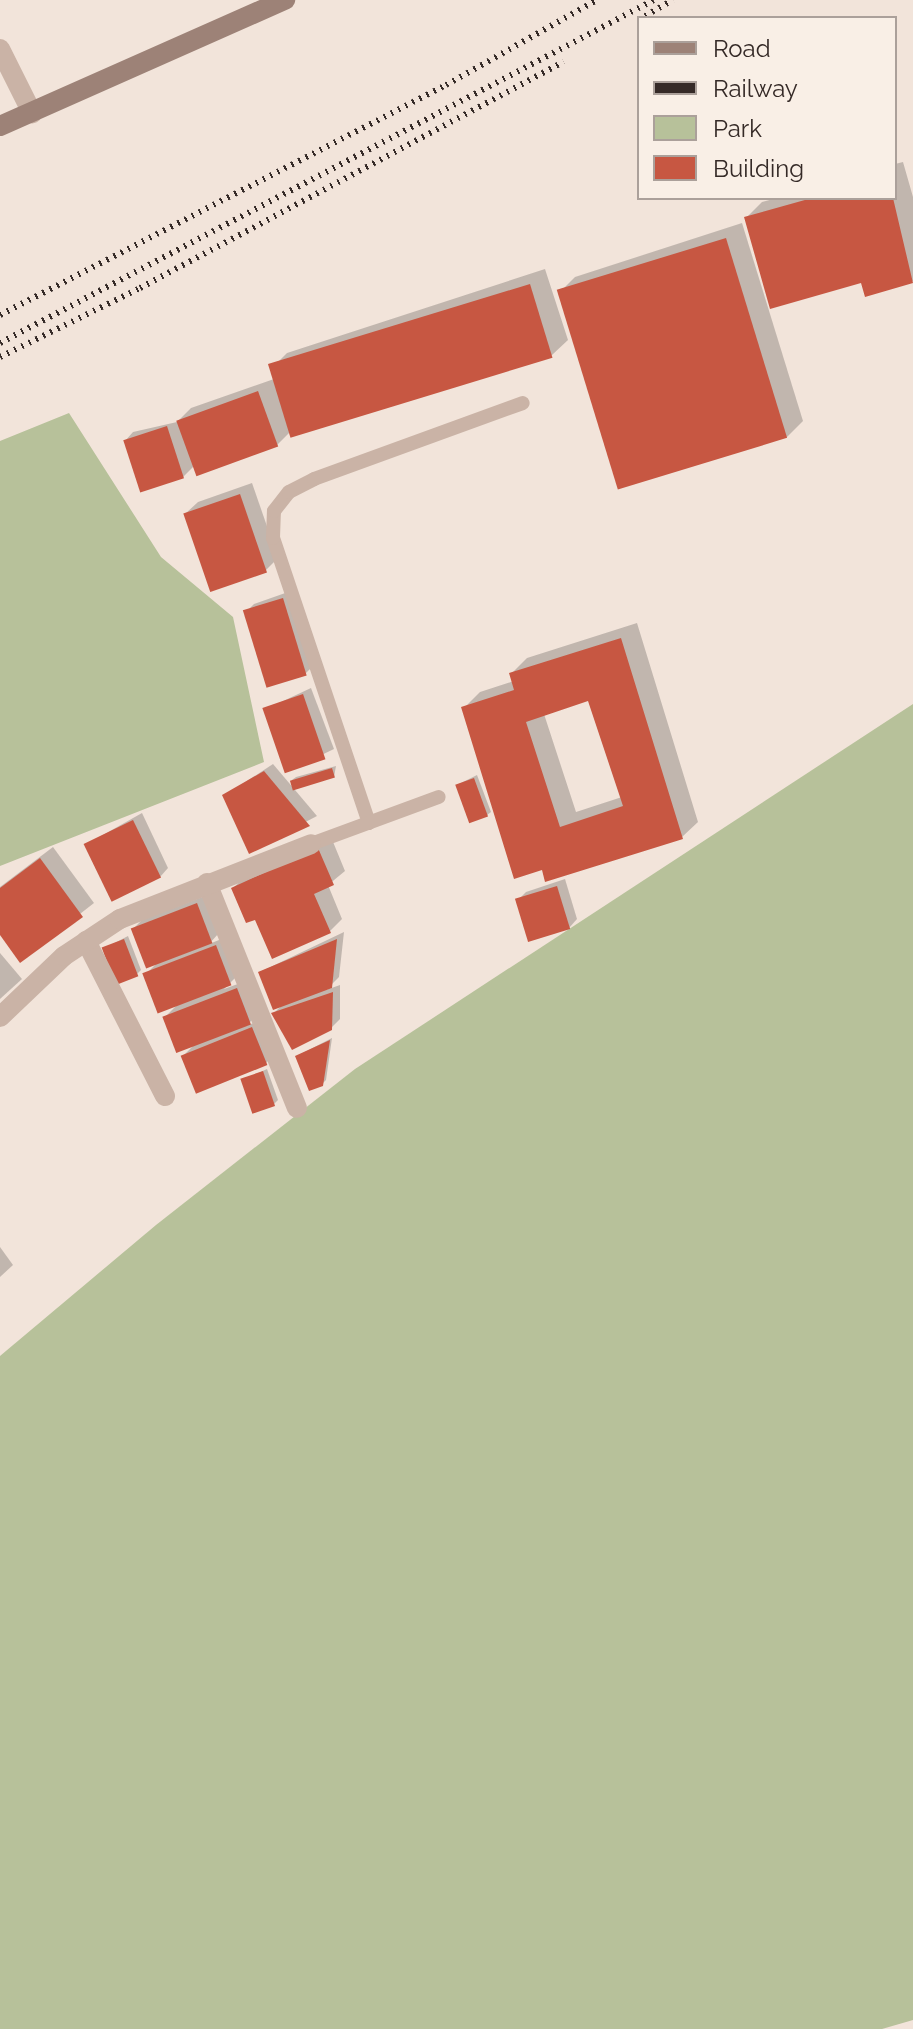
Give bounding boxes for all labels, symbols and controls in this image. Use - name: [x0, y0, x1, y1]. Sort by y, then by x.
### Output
- legend: [637, 16, 897, 200]
- text: Road: [713, 34, 771, 63]
- text: Railway: [713, 74, 798, 103]
- text: Park: [713, 114, 762, 143]
- text: Building: [713, 154, 804, 183]

